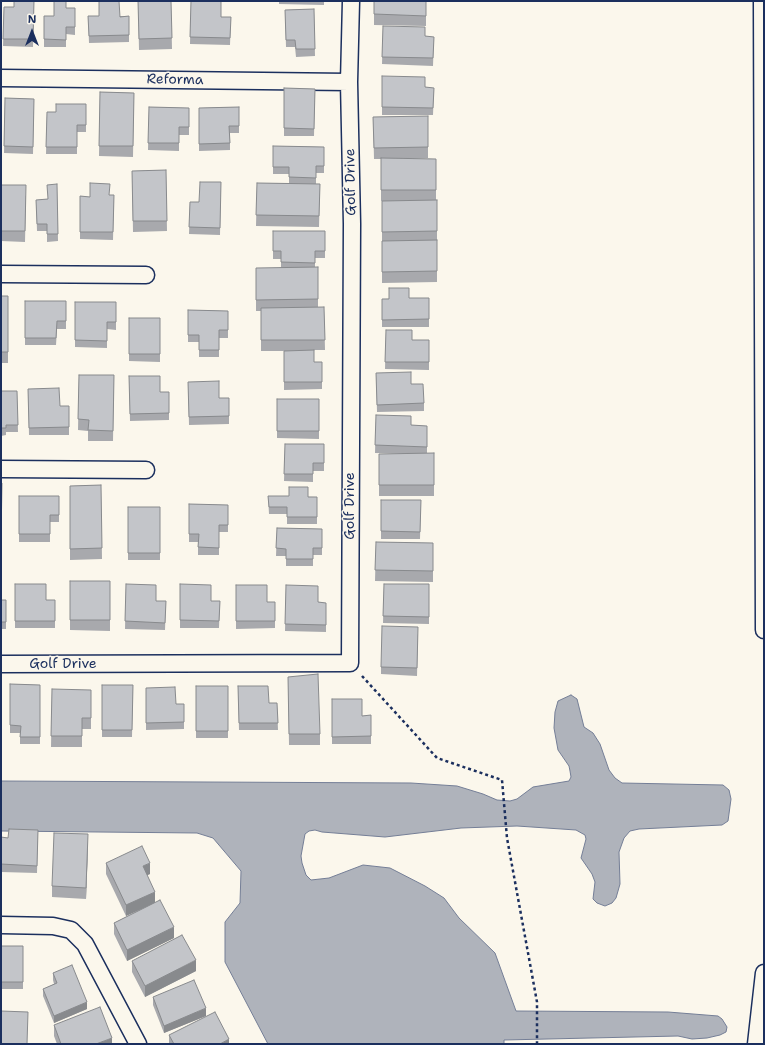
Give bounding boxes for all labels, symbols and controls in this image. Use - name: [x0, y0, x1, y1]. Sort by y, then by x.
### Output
- north arrow: [12, 12, 52, 52]
- text: N: [28, 12, 36, 27]
- street label: Reforma: [146, 71, 204, 89]
- street label: Golf Drive: [342, 148, 360, 216]
- street label: Golf Drive: [342, 472, 358, 540]
- street label: Golf Drive: [29, 656, 97, 672]

